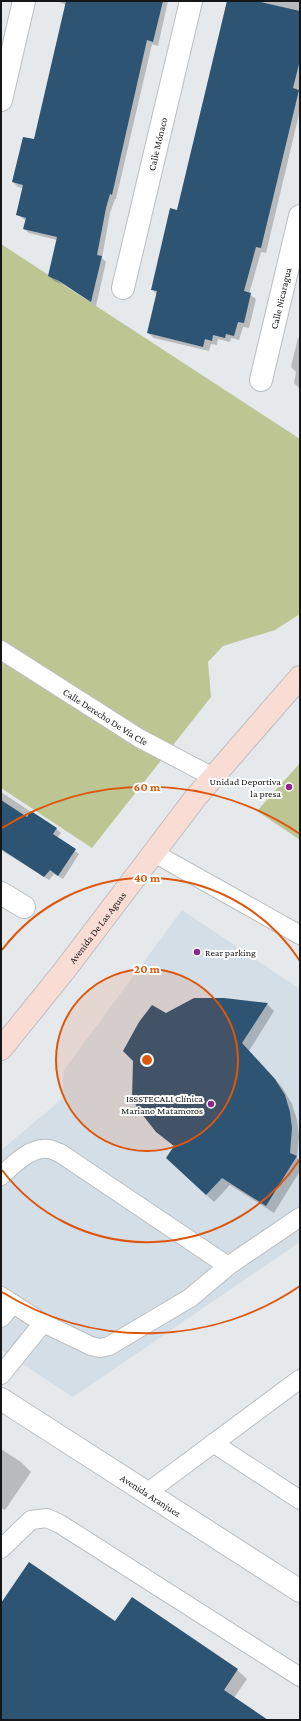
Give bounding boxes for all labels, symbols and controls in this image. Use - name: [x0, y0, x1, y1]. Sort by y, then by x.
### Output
- street label: Calle Mónaco: [146, 116, 169, 172]
- street label: Calle Nicaragua: [268, 266, 294, 330]
- street label: Calle Derecho De Vía Cfe: [61, 686, 150, 748]
- place label: Unidad Deportiva la presa: [210, 776, 281, 799]
- text: 60 m: [134, 780, 161, 794]
- marker: Unidad Deportiva la presa: [284, 782, 294, 792]
- text: 40 m: [134, 871, 161, 885]
- street label: Avenida De Las Aguas: [67, 890, 128, 966]
- marker: Rear parking: [192, 947, 202, 957]
- place label: Rear parking: [205, 947, 256, 958]
- text: 20 m: [134, 962, 161, 976]
- centre of rings: [140, 1053, 154, 1067]
- place label: ISSSTECALI Clínica Mariano Matamoros: [121, 1093, 203, 1116]
- marker: ISSSTECALI Clínica Mariano Matamoros: [206, 1099, 216, 1109]
- street label: Avenida Aranjuez: [118, 1472, 183, 1519]

